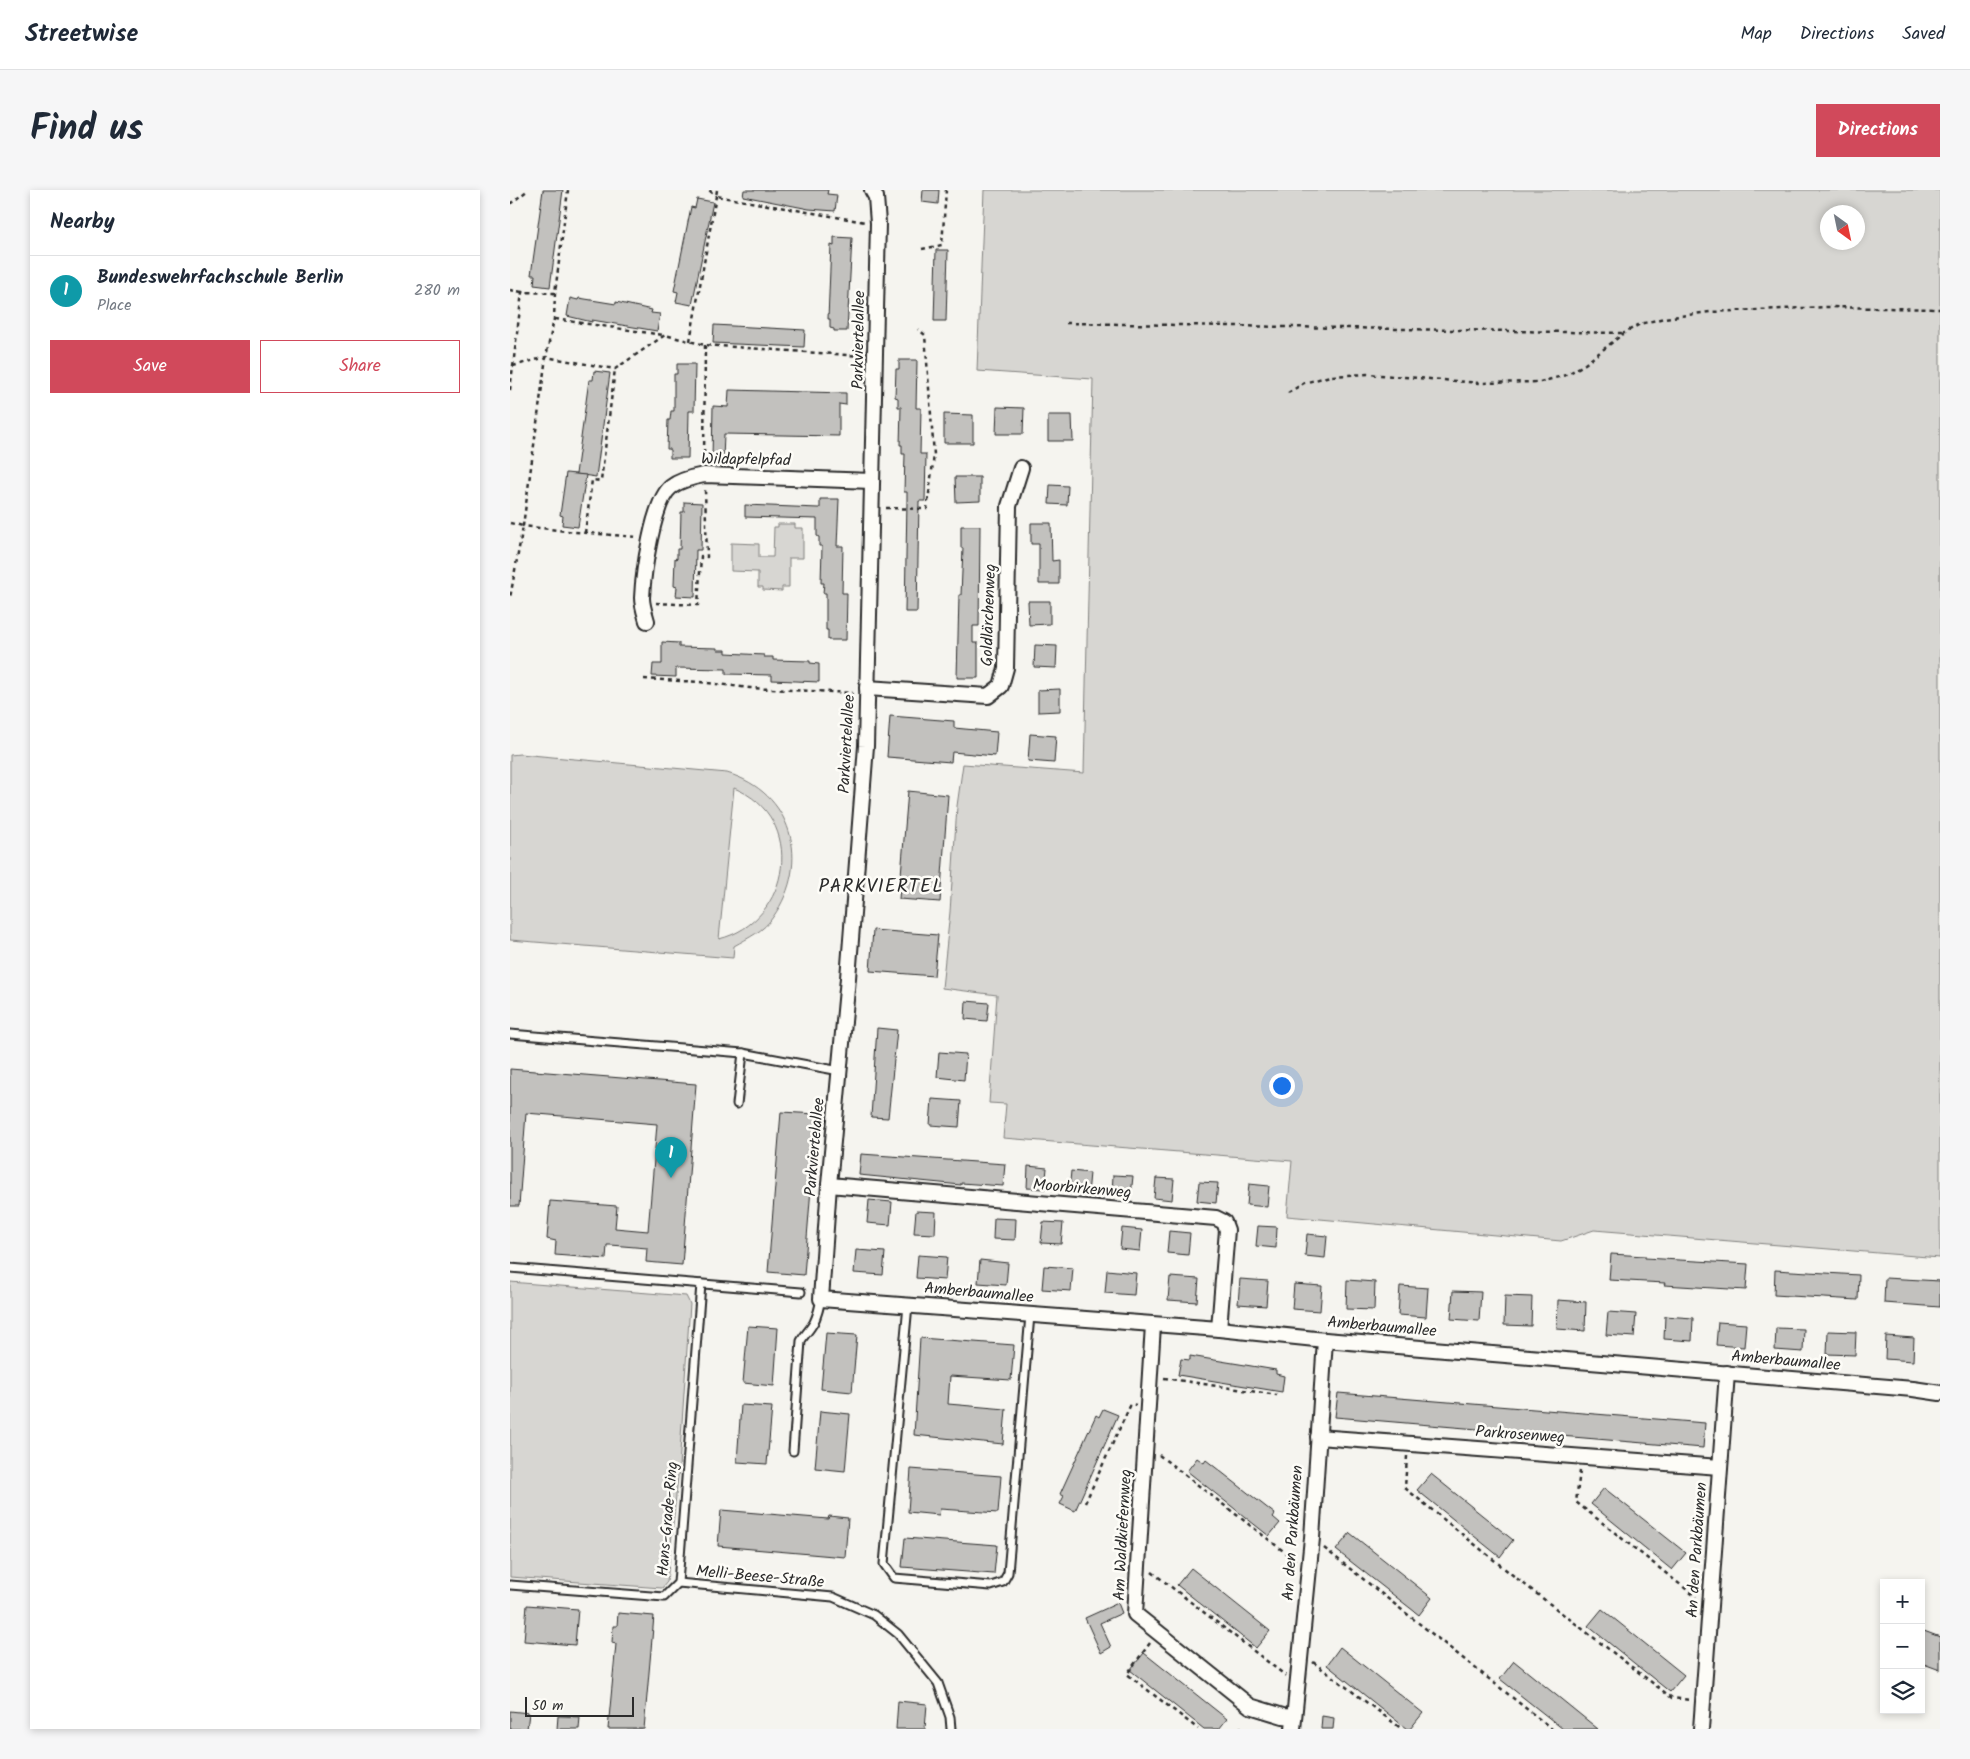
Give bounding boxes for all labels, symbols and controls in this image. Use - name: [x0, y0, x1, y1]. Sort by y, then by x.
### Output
- text: Streetwise: [25, 15, 138, 54]
- text: Map: [1740, 20, 1772, 49]
- text: Directions: [1800, 20, 1874, 49]
- text: Saved: [1902, 20, 1945, 49]
- text: Find us: [30, 102, 143, 158]
- button: Directions: [1816, 104, 1940, 157]
- north arrow: [1820, 205, 1865, 250]
- text: Nearby: [50, 206, 115, 239]
- text: Bundeswehrfachschule Berlin: [97, 263, 344, 293]
- text: 1: [64, 278, 68, 303]
- text: 280 m: [414, 278, 460, 303]
- street label: Parkviertelallee: [846, 290, 872, 390]
- text: Place: [97, 293, 131, 318]
- button: Save: [50, 340, 250, 393]
- button: Share: [260, 340, 460, 393]
- street label: Wildapfelpfad: [701, 447, 792, 473]
- street label: Goldlärchenweg: [975, 563, 1003, 667]
- street label: Parkviertelallee: [832, 694, 862, 794]
- district label: PARKVIERTEL: [818, 872, 944, 902]
- your location: [1269, 1073, 1295, 1099]
- street label: Parkviertelallee: [798, 1097, 832, 1197]
- pin: 1: [655, 1137, 687, 1178]
- street label: Moorbirkenweg: [1032, 1172, 1132, 1206]
- street label: Amberbaumallee: [923, 1276, 1035, 1310]
- street label: Amberbaumallee: [1326, 1310, 1438, 1344]
- street label: Amberbaumallee: [1730, 1344, 1842, 1378]
- street label: Parkrosenweg: [1474, 1419, 1566, 1451]
- street label: Hans-Grade-Ring: [651, 1460, 685, 1578]
- street label: An den Parkbäumen: [1276, 1464, 1310, 1602]
- street label: Am Waldkiefernweg: [1107, 1468, 1139, 1602]
- street label: An den Parkbäumen: [1680, 1481, 1714, 1619]
- street label: Melli-Beese-Straße: [695, 1559, 825, 1595]
- map controls: [1880, 1579, 1925, 1714]
- button: +: [1880, 1579, 1925, 1624]
- button: −: [1880, 1624, 1925, 1669]
- button: layers: [1880, 1669, 1925, 1714]
- scale bar: [525, 1694, 634, 1717]
- text: 50 m: [532, 1695, 563, 1717]

